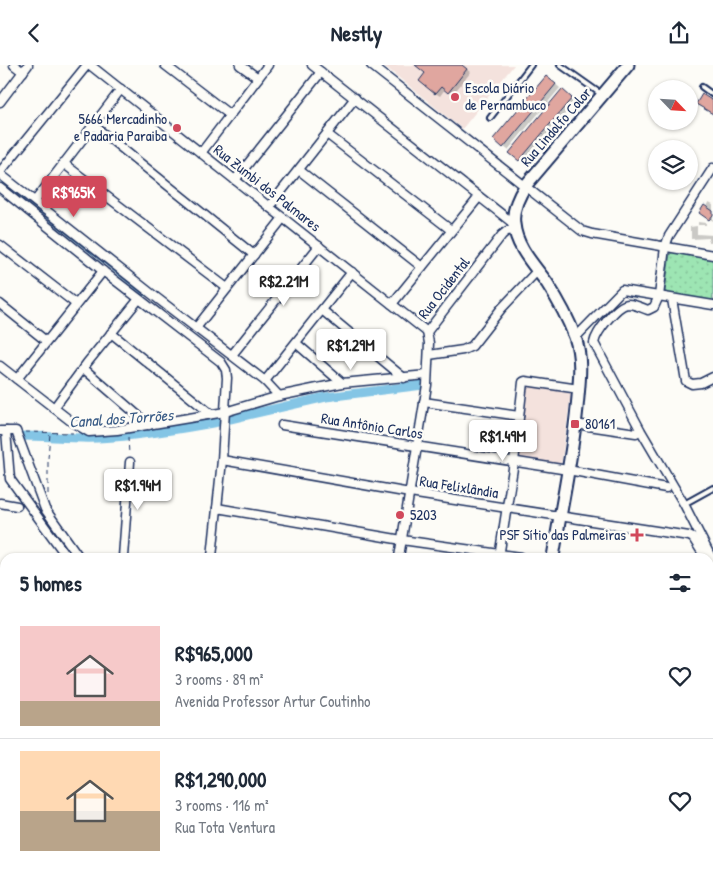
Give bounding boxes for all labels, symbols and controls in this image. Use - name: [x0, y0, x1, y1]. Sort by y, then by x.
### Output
- text: Nestly: [331, 18, 382, 48]
- icon: back: [20, 19, 48, 47]
- icon: share: [665, 19, 693, 47]
- place label: Escola Diário de Pernambuco: [465, 77, 546, 115]
- north arrow: [648, 80, 698, 130]
- map controls: [648, 80, 698, 190]
- street label: Rua Lindolfo Color: [515, 82, 596, 171]
- marker: Escola Diário de Pernambuco: [449, 91, 461, 103]
- place label: 5666 Mercadinho e Padaria Paraiba: [74, 108, 167, 146]
- marker: 5666 Mercadinho e Padaria Paraiba: [171, 122, 183, 134]
- street label: Rua Zumbi dos Palmares: [209, 139, 325, 236]
- button: layers: [648, 140, 698, 190]
- pin: R$965K: [33, 175, 115, 218]
- text: R$965K: [53, 181, 95, 203]
- street label: Rua Ocidental: [413, 252, 474, 323]
- pin: R$2.21M: [238, 265, 330, 307]
- text: R$2.21M: [259, 270, 309, 292]
- pin: R$1.29M: [305, 329, 397, 371]
- text: R$1.29M: [327, 334, 375, 356]
- water label: Canal dos Torrões: [68, 403, 176, 433]
- street label: Rua Antônio Carlos: [320, 407, 425, 444]
- place label: 80161: [585, 413, 615, 434]
- marker: 80161: [569, 418, 581, 430]
- pin: R$1.49M: [457, 419, 549, 462]
- text: R$1.49M: [480, 425, 526, 447]
- pin: R$1.94M: [92, 469, 184, 511]
- street label: Rua Felixlândia: [418, 470, 500, 503]
- text: R$1.94M: [115, 474, 161, 496]
- place label: 5203: [410, 504, 437, 525]
- marker: 5203: [394, 509, 406, 521]
- place label: PSF Sítio das Palmeiras: [500, 524, 626, 545]
- marker: PSF Sítio das Palmeiras: [630, 528, 644, 542]
- text: 5 homes: [20, 569, 82, 598]
- icon: filters: [666, 569, 694, 597]
- text: R$965,000: [175, 639, 253, 668]
- icon: home: [60, 646, 120, 706]
- icon: heart: [666, 662, 694, 690]
- text: 3 rooms · 89 m²: [175, 668, 264, 690]
- text: Avenida Professor Artur Coutinho: [175, 690, 370, 712]
- text: R$1,290,000: [175, 765, 266, 794]
- icon: home: [60, 771, 120, 831]
- icon: heart: [666, 787, 694, 815]
- text: 3 rooms · 116 m²: [175, 794, 269, 816]
- text: Rua Tota Ventura: [175, 816, 275, 838]

